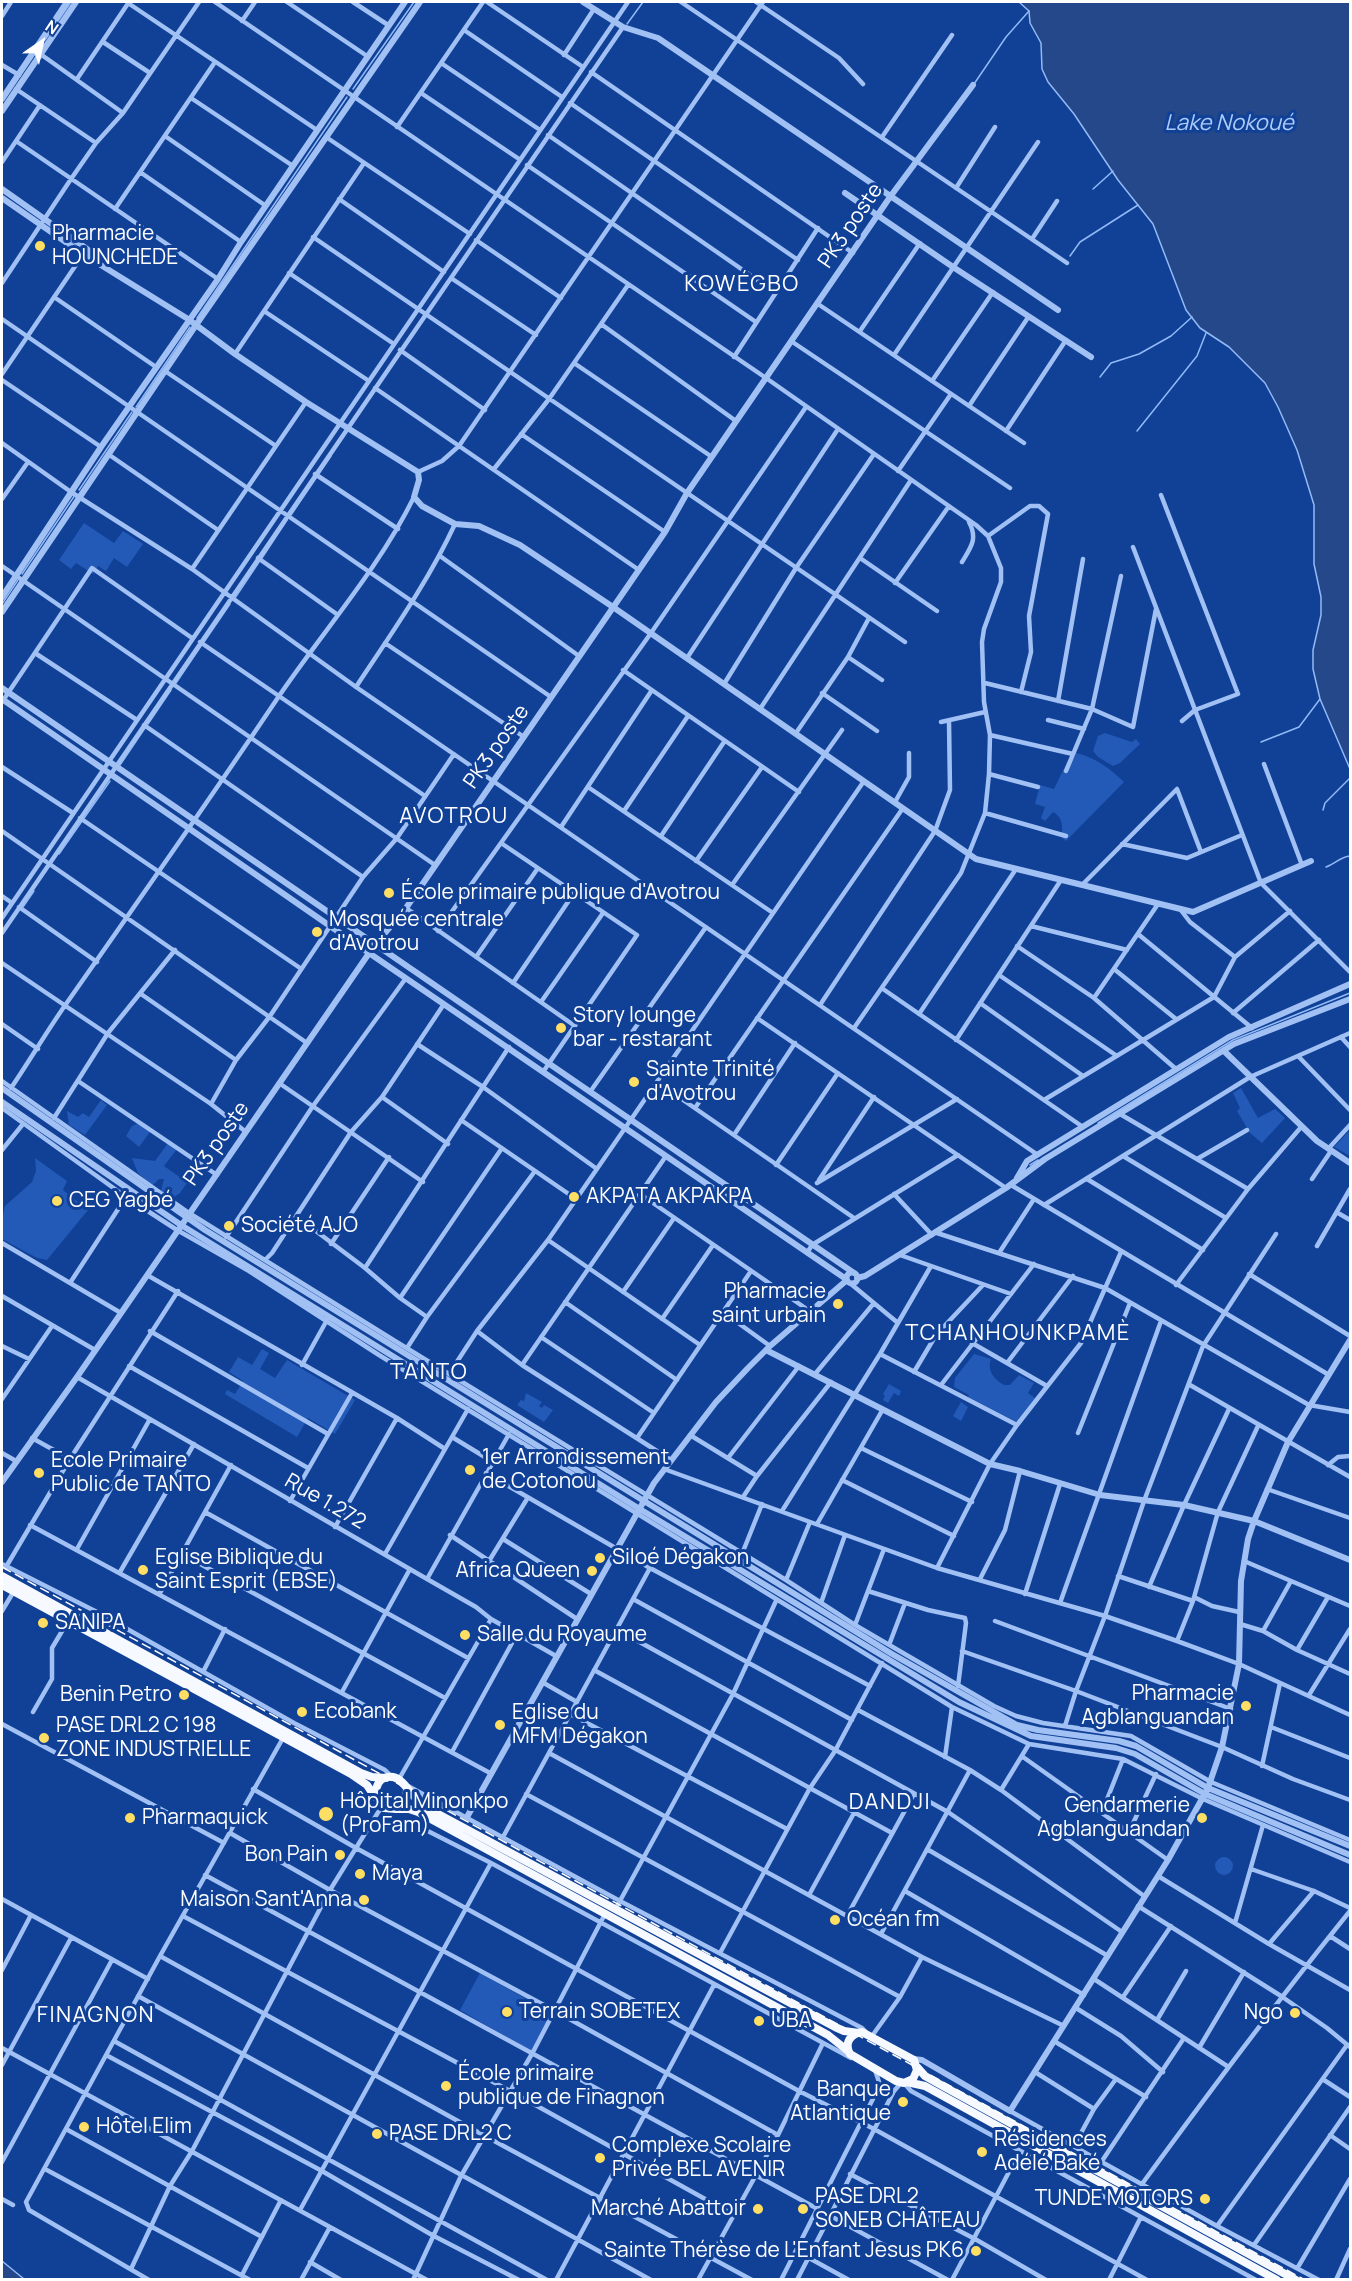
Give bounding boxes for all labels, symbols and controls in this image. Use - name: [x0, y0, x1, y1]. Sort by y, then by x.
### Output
- north arrow: [12, 12, 72, 72]
- text: N: [41, 15, 63, 39]
- water label: Lake Nokoué: [1164, 111, 1294, 137]
- street label: PK3 poste: [813, 179, 889, 273]
- place label: Pharmacie HOUNCHEDE: [52, 221, 178, 271]
- marker: Pharmacie HOUNCHEDE: [33, 239, 47, 253]
- district label: KOWÉGBO: [684, 272, 800, 298]
- street label: PK3 poste: [459, 700, 535, 794]
- district label: AVOTROU: [399, 804, 509, 830]
- place label: École primaire publique d'Avotrou: [401, 880, 720, 906]
- marker: École primaire publique d'Avotrou: [382, 886, 396, 900]
- place label: Mosquée centrale d'Avotrou: [329, 907, 504, 957]
- marker: Mosquée centrale d'Avotrou: [310, 925, 324, 939]
- place label: Story lounge bar - restarant: [573, 1003, 712, 1053]
- marker: Story lounge bar - restarant: [554, 1021, 568, 1035]
- place label: Sainte Trinité d'Avotrou: [646, 1057, 774, 1107]
- marker: Sainte Trinité d'Avotrou: [627, 1075, 641, 1089]
- street label: PK3 poste: [179, 1097, 255, 1191]
- place label: AKPATA AKPAKPA: [586, 1184, 753, 1210]
- place label: CEG Yagbé: [69, 1188, 173, 1214]
- marker: AKPATA AKPAKPA: [567, 1190, 581, 1204]
- marker: CEG Yagbé: [50, 1194, 64, 1208]
- place label: Société AJO: [241, 1213, 358, 1239]
- marker: Société AJO: [222, 1219, 236, 1233]
- place label: Pharmacie saint urbain: [712, 1279, 826, 1329]
- marker: Pharmacie saint urbain: [831, 1297, 845, 1311]
- district label: TCHANHOUNKPAMÈ: [905, 1321, 1131, 1347]
- district label: TANTO: [390, 1360, 468, 1386]
- place label: 1er Arrondissement de Cotonou: [482, 1445, 669, 1495]
- place label: Ecole Primaire Public de TANTO: [51, 1448, 211, 1498]
- marker: 1er Arrondissement de Cotonou: [463, 1463, 477, 1477]
- marker: Ecole Primaire Public de TANTO: [32, 1466, 46, 1480]
- street label: Rue 1.272: [280, 1469, 370, 1535]
- place label: Eglise Biblique du Saint Esprit (EBSE): [155, 1545, 338, 1595]
- place label: Siloé Dégakon: [612, 1545, 749, 1571]
- marker: Siloé Dégakon: [593, 1551, 607, 1565]
- place label: Africa Queen: [456, 1558, 580, 1584]
- marker: Eglise Biblique du Saint Esprit (EBSE): [136, 1563, 150, 1577]
- marker: Africa Queen: [585, 1564, 599, 1578]
- place label: SANIPA: [55, 1610, 125, 1636]
- marker: SANIPA: [36, 1616, 50, 1630]
- place label: Salle du Royaume: [477, 1622, 647, 1648]
- marker: Salle du Royaume: [458, 1628, 472, 1642]
- place label: Pharmacie Agblanguandan: [1081, 1681, 1234, 1731]
- place label: Benin Petro: [60, 1682, 172, 1708]
- marker: Benin Petro: [177, 1688, 191, 1702]
- place label: Ecobank: [314, 1699, 397, 1725]
- marker: Pharmacie Agblanguandan: [1239, 1699, 1253, 1713]
- place label: Eglise du MFM Dégakon: [512, 1700, 648, 1750]
- marker: Ecobank: [295, 1705, 309, 1719]
- place label: PASE DRL2 C 198 ZONE INDUSTRIELLE: [56, 1713, 251, 1763]
- marker: Eglise du MFM Dégakon: [493, 1718, 507, 1732]
- marker: PASE DRL2 C 198 ZONE INDUSTRIELLE: [37, 1731, 51, 1745]
- place label: Hôpital Minonkpo (ProFam): [340, 1789, 508, 1839]
- district label: DANDJI: [849, 1790, 931, 1816]
- place label: Gendarmerie Agblanguandan: [1037, 1793, 1190, 1843]
- place label: Pharmaquick: [142, 1805, 268, 1831]
- marker: Hôpital Minonkpo (ProFam): [317, 1805, 335, 1823]
- marker: Pharmaquick: [123, 1811, 137, 1825]
- marker: Gendarmerie Agblanguandan: [1195, 1811, 1209, 1825]
- place label: Bon Pain: [245, 1842, 328, 1868]
- marker: Bon Pain: [333, 1848, 347, 1862]
- place label: Maya: [372, 1861, 423, 1887]
- marker: Maya: [353, 1867, 367, 1881]
- place label: Maison Sant'Anna: [180, 1887, 352, 1913]
- marker: Maison Sant'Anna: [357, 1893, 371, 1907]
- place label: Océan fm: [847, 1907, 939, 1933]
- marker: Océan fm: [828, 1913, 842, 1927]
- place label: Terrain SOBETEX: [519, 1999, 680, 2025]
- place label: Ngo: [1244, 2000, 1283, 2026]
- district label: FINAGNON: [37, 2003, 155, 2029]
- marker: Terrain SOBETEX: [500, 2005, 514, 2019]
- marker: Ngo: [1288, 2006, 1302, 2020]
- place label: UBA: [771, 2008, 812, 2034]
- marker: UBA: [752, 2014, 766, 2028]
- place label: École primaire publique de Finagnon: [458, 2061, 665, 2111]
- place label: Banque Atlantique: [790, 2077, 891, 2127]
- marker: École primaire publique de Finagnon: [439, 2079, 453, 2093]
- marker: Banque Atlantique: [896, 2095, 910, 2109]
- place label: Hôtel Elim: [96, 2114, 192, 2140]
- marker: Hôtel Elim: [77, 2120, 91, 2134]
- place label: PASE DRL2 C: [389, 2121, 512, 2147]
- marker: PASE DRL2 C: [370, 2127, 384, 2141]
- place label: Résidences Adélé Baké: [994, 2127, 1107, 2177]
- place label: Complexe Scolaire Privée BEL AVENIR: [612, 2133, 791, 2183]
- marker: Résidences Adélé Baké: [975, 2145, 989, 2159]
- marker: Complexe Scolaire Privée BEL AVENIR: [593, 2151, 607, 2165]
- place label: PASE DRL2 SONEB CHÂTEAU: [815, 2184, 980, 2234]
- place label: TUNDE MOTORS: [1035, 2186, 1193, 2212]
- marker: TUNDE MOTORS: [1198, 2192, 1212, 2206]
- place label: Marché Abattoir: [591, 2196, 746, 2222]
- marker: Marché Abattoir: [751, 2202, 765, 2216]
- marker: PASE DRL2 SONEB CHÂTEAU: [796, 2202, 810, 2216]
- place label: Sainte Thérèse de L'Enfant Jesus PK6: [604, 2238, 964, 2264]
- marker: Sainte Thérèse de L'Enfant Jesus PK6: [969, 2244, 983, 2258]

